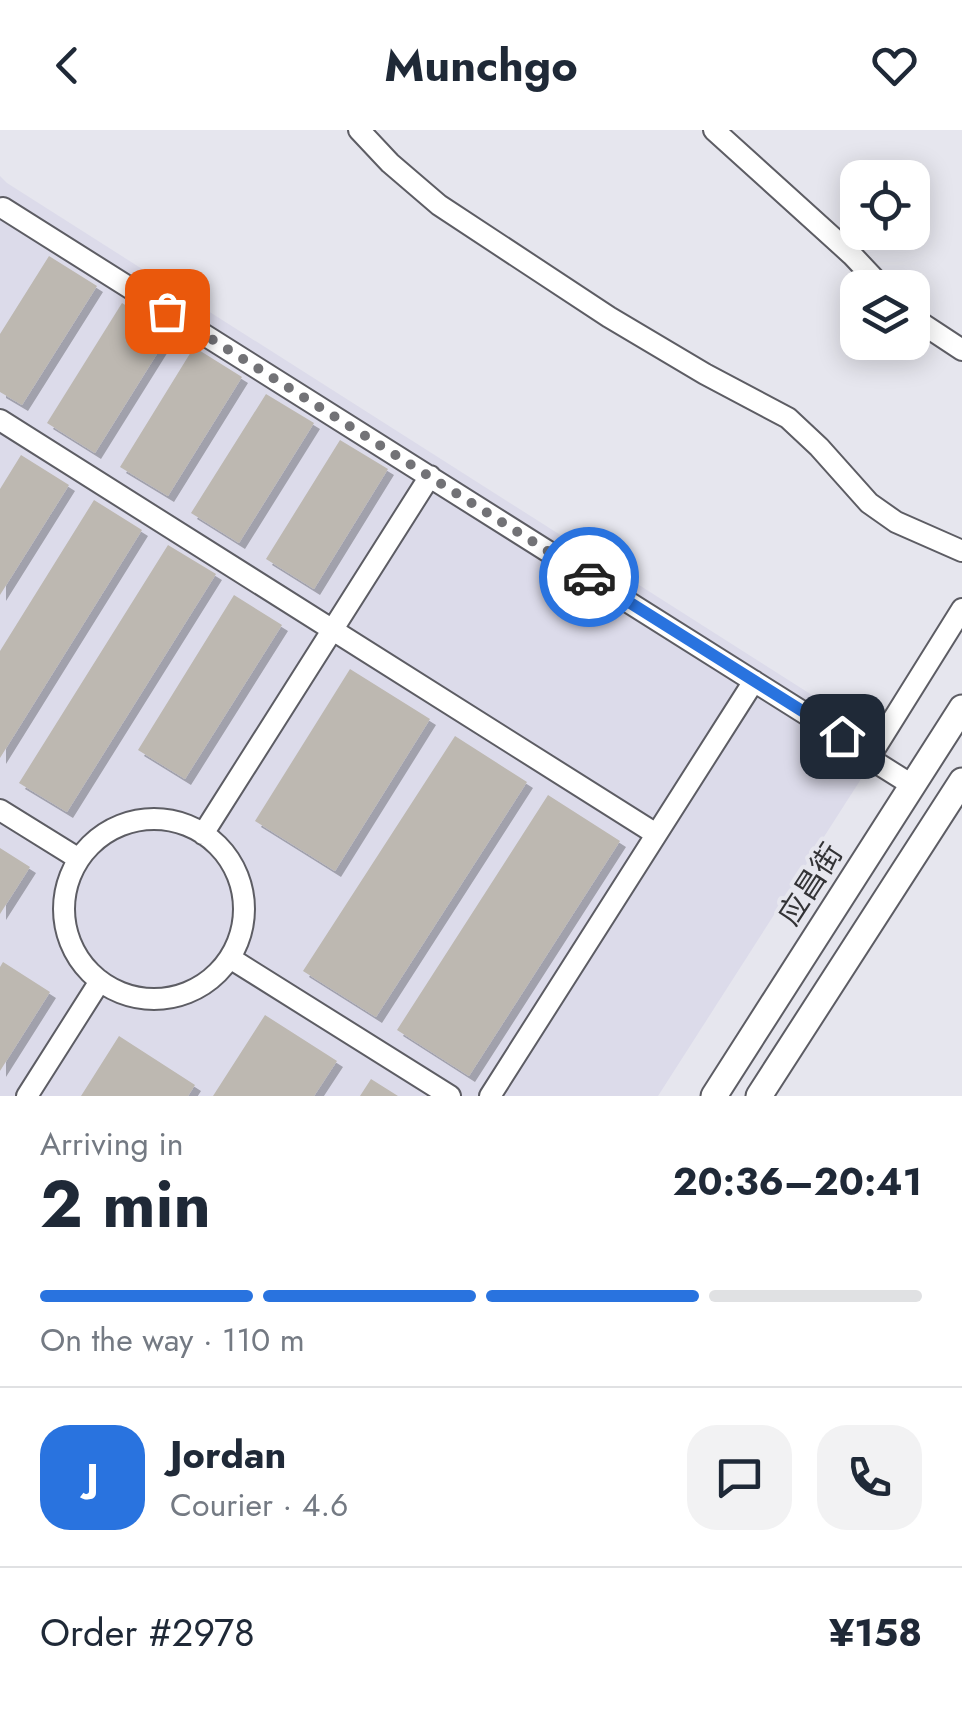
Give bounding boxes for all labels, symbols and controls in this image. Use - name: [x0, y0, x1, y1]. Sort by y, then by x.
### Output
- text: Munchgo: [384, 33, 578, 98]
- icon: back: [40, 38, 95, 93]
- icon: heart: [867, 38, 922, 93]
- map controls: [840, 160, 930, 360]
- button: locate: [840, 160, 930, 250]
- pin: [125, 269, 210, 354]
- button: layers: [840, 270, 930, 360]
- icon: bag: [140, 284, 195, 339]
- courier: [539, 527, 639, 627]
- icon: car: [562, 550, 617, 605]
- pin: [800, 694, 885, 779]
- icon: home: [815, 709, 870, 764]
- street label: 应昌街: [767, 835, 853, 933]
- text: Arriving in: [40, 1121, 184, 1167]
- text: 20:36–20:41: [673, 1154, 922, 1209]
- text: 2 min: [40, 1157, 211, 1251]
- text: On the way · 110 m: [40, 1317, 305, 1363]
- button: chat: [687, 1425, 792, 1530]
- button: phone: [817, 1425, 922, 1530]
- text: Jordan: [170, 1427, 286, 1482]
- text: J: [86, 1450, 99, 1505]
- text: Courier · 4.6: [170, 1482, 348, 1528]
- text: Order #2978: [40, 1605, 255, 1660]
- text: ¥158: [829, 1605, 922, 1660]

